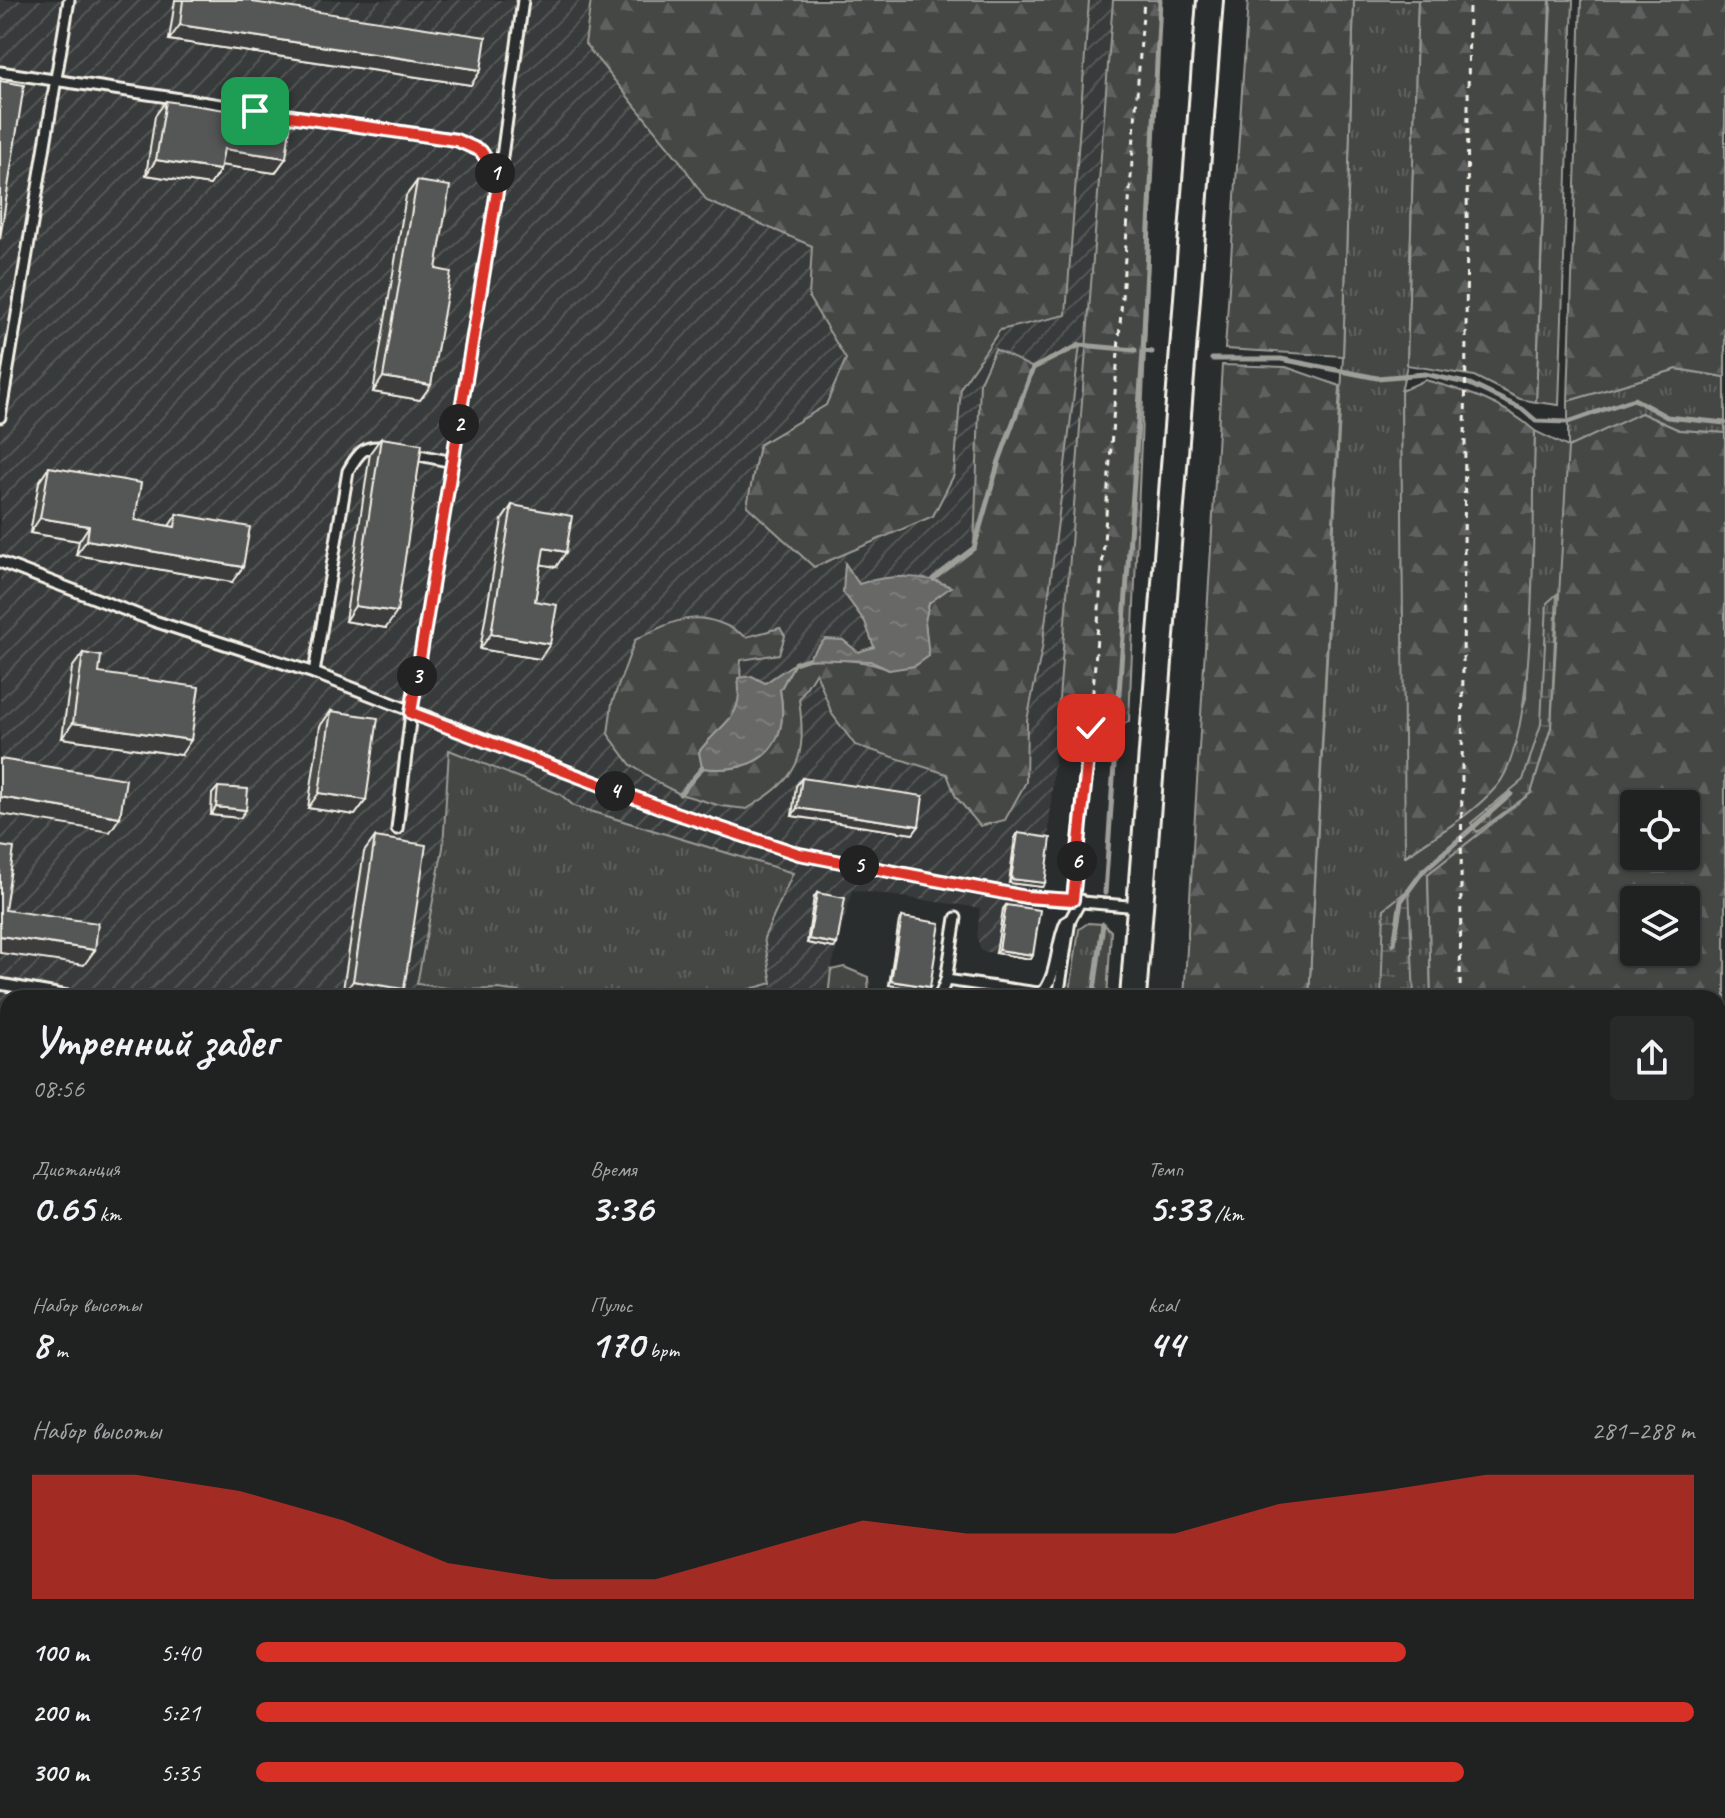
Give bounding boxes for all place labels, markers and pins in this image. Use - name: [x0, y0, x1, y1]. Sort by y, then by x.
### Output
- pin: [221, 77, 289, 145]
- pin: 1: [475, 153, 515, 193]
- pin: 2: [439, 404, 479, 444]
- pin: 3: [397, 656, 437, 696]
- pin: [1057, 694, 1125, 762]
- pin: 4: [595, 771, 635, 811]
- pin: 6: [1057, 841, 1097, 881]
- pin: 5: [839, 845, 879, 885]

